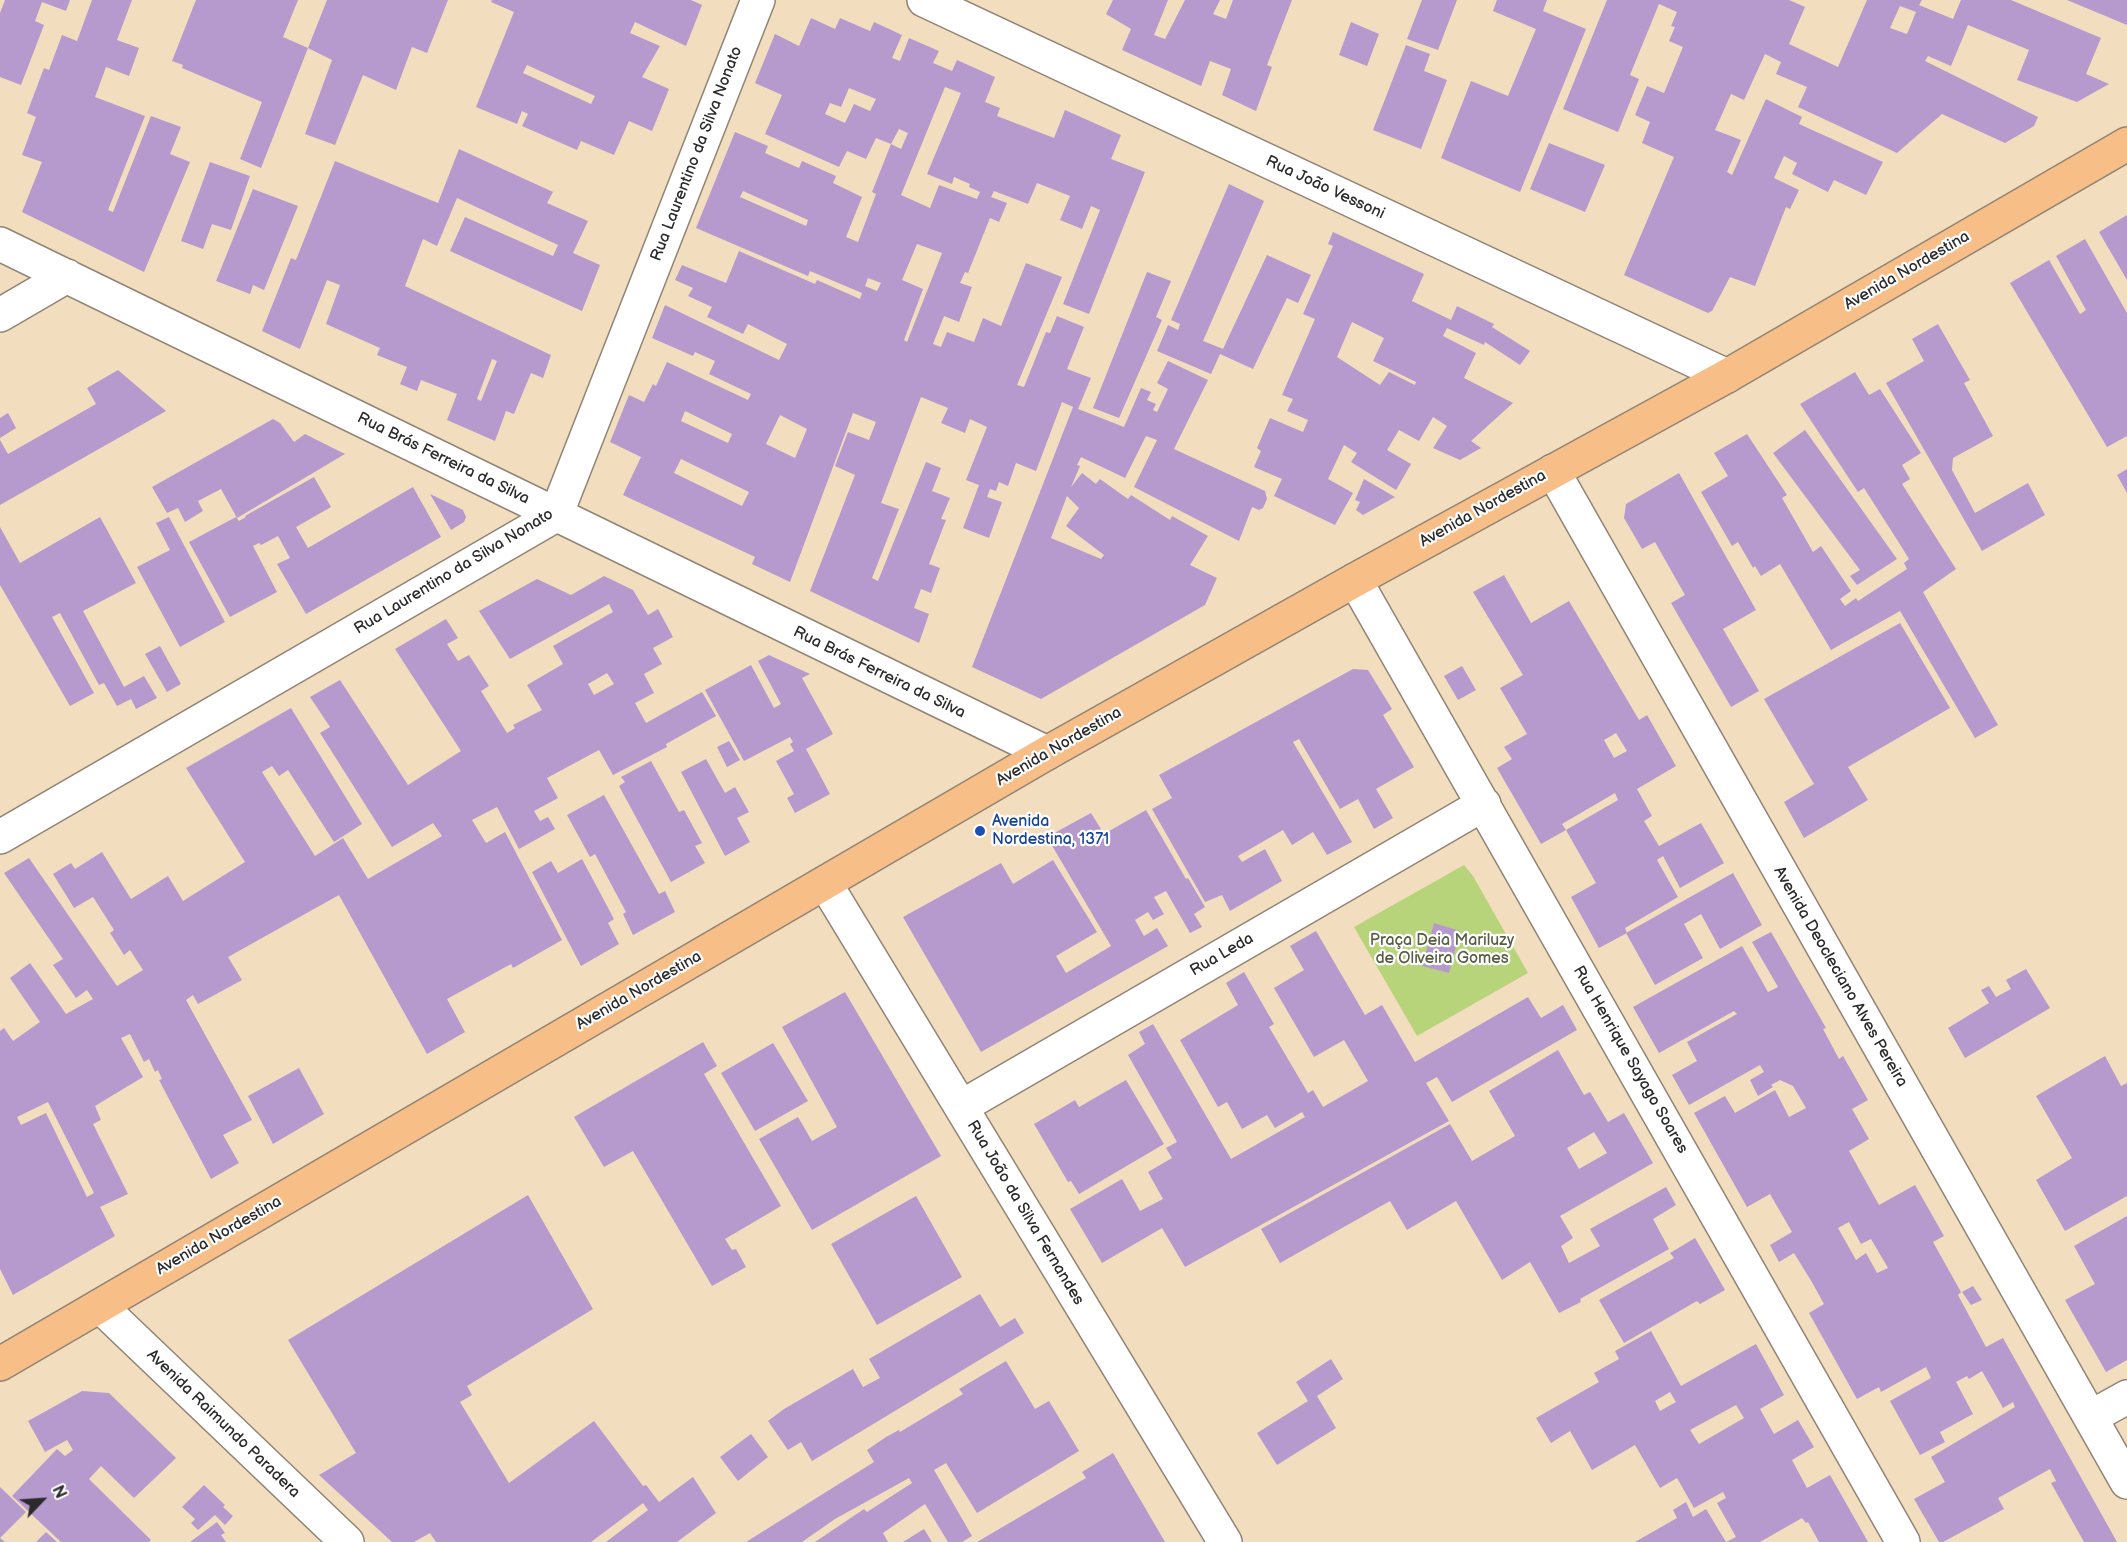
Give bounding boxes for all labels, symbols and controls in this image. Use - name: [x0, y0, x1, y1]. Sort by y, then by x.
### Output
- street label: Rua Laurentino da Silva Nonato: [647, 44, 747, 264]
- street label: Rua João Vessoni: [1262, 152, 1388, 224]
- street label: Avenida Nordestina: [1841, 227, 1973, 315]
- street label: Rua Brás Ferreira da Silva: [354, 409, 532, 509]
- street label: Avenida Nordestina: [1416, 466, 1550, 552]
- street label: Rua Laurentino da Silva Nonato: [351, 505, 557, 639]
- street label: Rua Brás Ferreira da Silva: [790, 623, 968, 723]
- street label: Avenida Nordestina: [993, 703, 1125, 791]
- place label: Avenida Nordestina, 1371: [992, 812, 1109, 850]
- marker: Avenida Nordestina, 1371: [973, 824, 987, 838]
- street label: Avenida Deocleciano Alves Pereira: [1769, 863, 1911, 1091]
- street label: Rua Leda: [1187, 929, 1257, 981]
- park label: Praça Deia Mariluzy de Oliveira Gomes: [1370, 931, 1514, 969]
- street label: Avenida Nordestina: [573, 947, 705, 1035]
- street label: Rua Henrique Sayago Soares: [1568, 963, 1692, 1157]
- street label: Rua João da Silva Fernandes: [962, 1117, 1088, 1309]
- street label: Avenida Nordestina: [153, 1192, 285, 1280]
- street label: Avenida Raimundo Paradera: [142, 1346, 304, 1502]
- north arrow: [12, 1470, 72, 1530]
- text: N: [48, 1483, 70, 1502]

